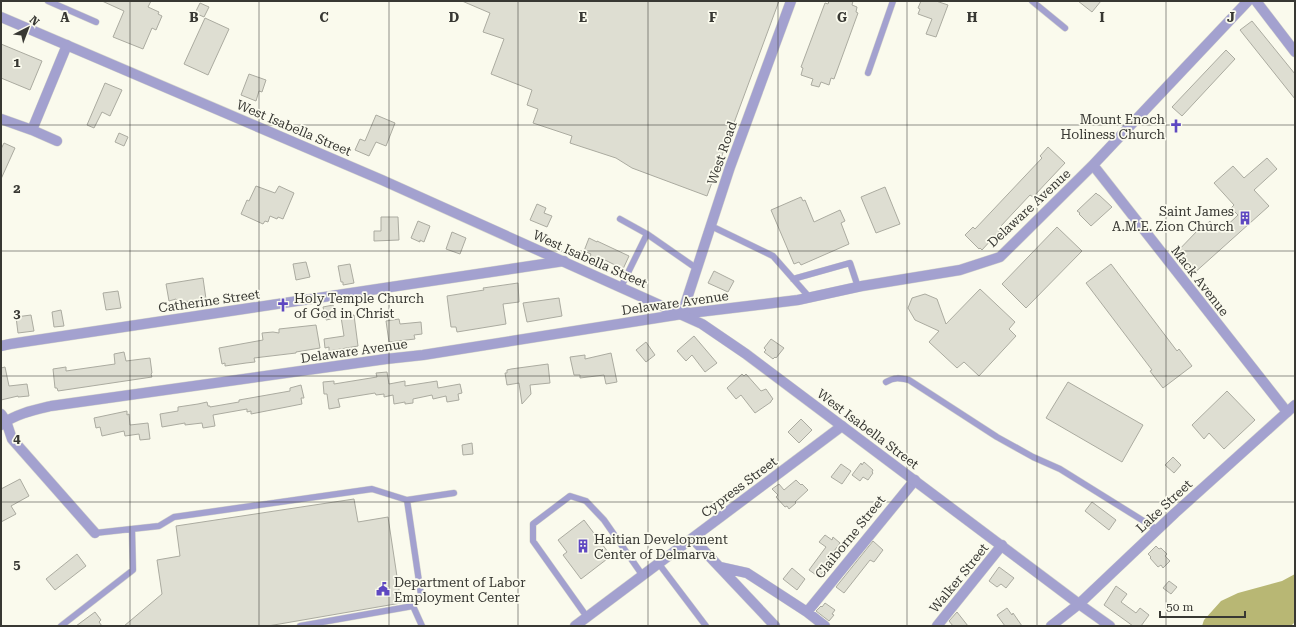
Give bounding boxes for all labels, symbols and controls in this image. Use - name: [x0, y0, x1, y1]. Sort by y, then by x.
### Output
- north arrow: [8, 8, 48, 48]
- text: A: [60, 10, 70, 25]
- text: B: [189, 10, 199, 25]
- text: C: [319, 10, 329, 25]
- text: D: [449, 10, 459, 25]
- text: E: [579, 10, 587, 25]
- text: F: [709, 10, 717, 25]
- text: G: [837, 10, 847, 25]
- text: H: [967, 10, 978, 25]
- text: I: [1099, 10, 1105, 25]
- text: J: [1227, 10, 1235, 25]
- text: N: [27, 13, 42, 29]
- text: 1: [13, 55, 21, 70]
- street label: West Isabella Street: [234, 97, 354, 159]
- place label: Mount Enoch Holiness Church: [1060, 112, 1166, 142]
- church icon: Mount Enoch Holiness Church: [1168, 118, 1184, 134]
- street label: West Road: [704, 119, 740, 187]
- street label: Delaware Avenue: [984, 166, 1074, 250]
- text: 2: [13, 181, 21, 196]
- place label: Saint James A.M.E. Zion Church: [1112, 204, 1235, 234]
- building icon: Saint James A.M.E. Zion Church: [1237, 210, 1253, 226]
- street label: West Isabella Street: [531, 227, 649, 291]
- street label: Mack Avenue: [1168, 243, 1232, 319]
- street label: Catherine Street: [157, 286, 261, 316]
- street label: Delaware Avenue: [621, 288, 729, 318]
- place label: Holy Temple Church of God in Christ: [294, 291, 425, 321]
- church icon: Holy Temple Church of God in Christ: [275, 297, 291, 313]
- text: 3: [13, 306, 21, 321]
- street label: Delaware Avenue: [300, 336, 408, 366]
- street label: West Isabella Street: [814, 386, 922, 472]
- text: 4: [13, 431, 21, 446]
- street label: Cypress Street: [698, 454, 780, 520]
- street label: Lake Street: [1133, 476, 1195, 536]
- street label: Claiborne Street: [812, 492, 888, 581]
- place label: Haitian Development Center of Delmarva: [594, 532, 728, 562]
- building icon: Haitian Development Center of Delmarva: [575, 538, 591, 554]
- street label: Walker Street: [927, 540, 992, 616]
- text: 5: [13, 557, 21, 572]
- place label: Department of Labor Employment Center: [394, 575, 526, 605]
- public building icon: Department of Labor Employment Center: [375, 581, 391, 597]
- scale bar: [1160, 593, 1245, 619]
- text: 50 m: [1166, 600, 1193, 614]

